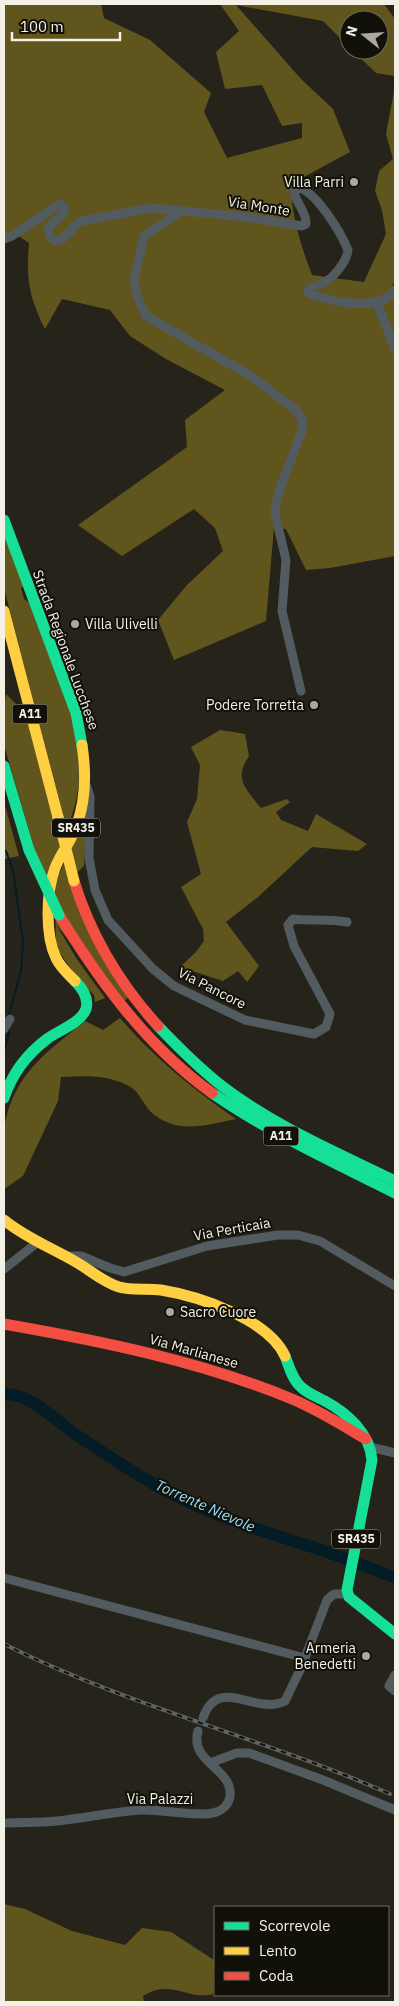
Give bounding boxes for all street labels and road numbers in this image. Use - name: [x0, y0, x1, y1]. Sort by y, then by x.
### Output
- street label: Via Monte: [227, 192, 292, 220]
- street label: Strada Regionale Lucchese: [29, 568, 103, 733]
- road number: A11: [12, 704, 48, 724]
- road number: SR435: [52, 818, 100, 838]
- street label: Via Pancore: [175, 963, 249, 1013]
- road number: A11: [264, 1126, 298, 1146]
- street label: Via Perticaia: [192, 1213, 272, 1245]
- street label: Via Marlianese: [147, 1330, 241, 1372]
- road number: SR435: [332, 1530, 380, 1548]
- street label: Via Palazzi: [127, 1790, 193, 1808]

